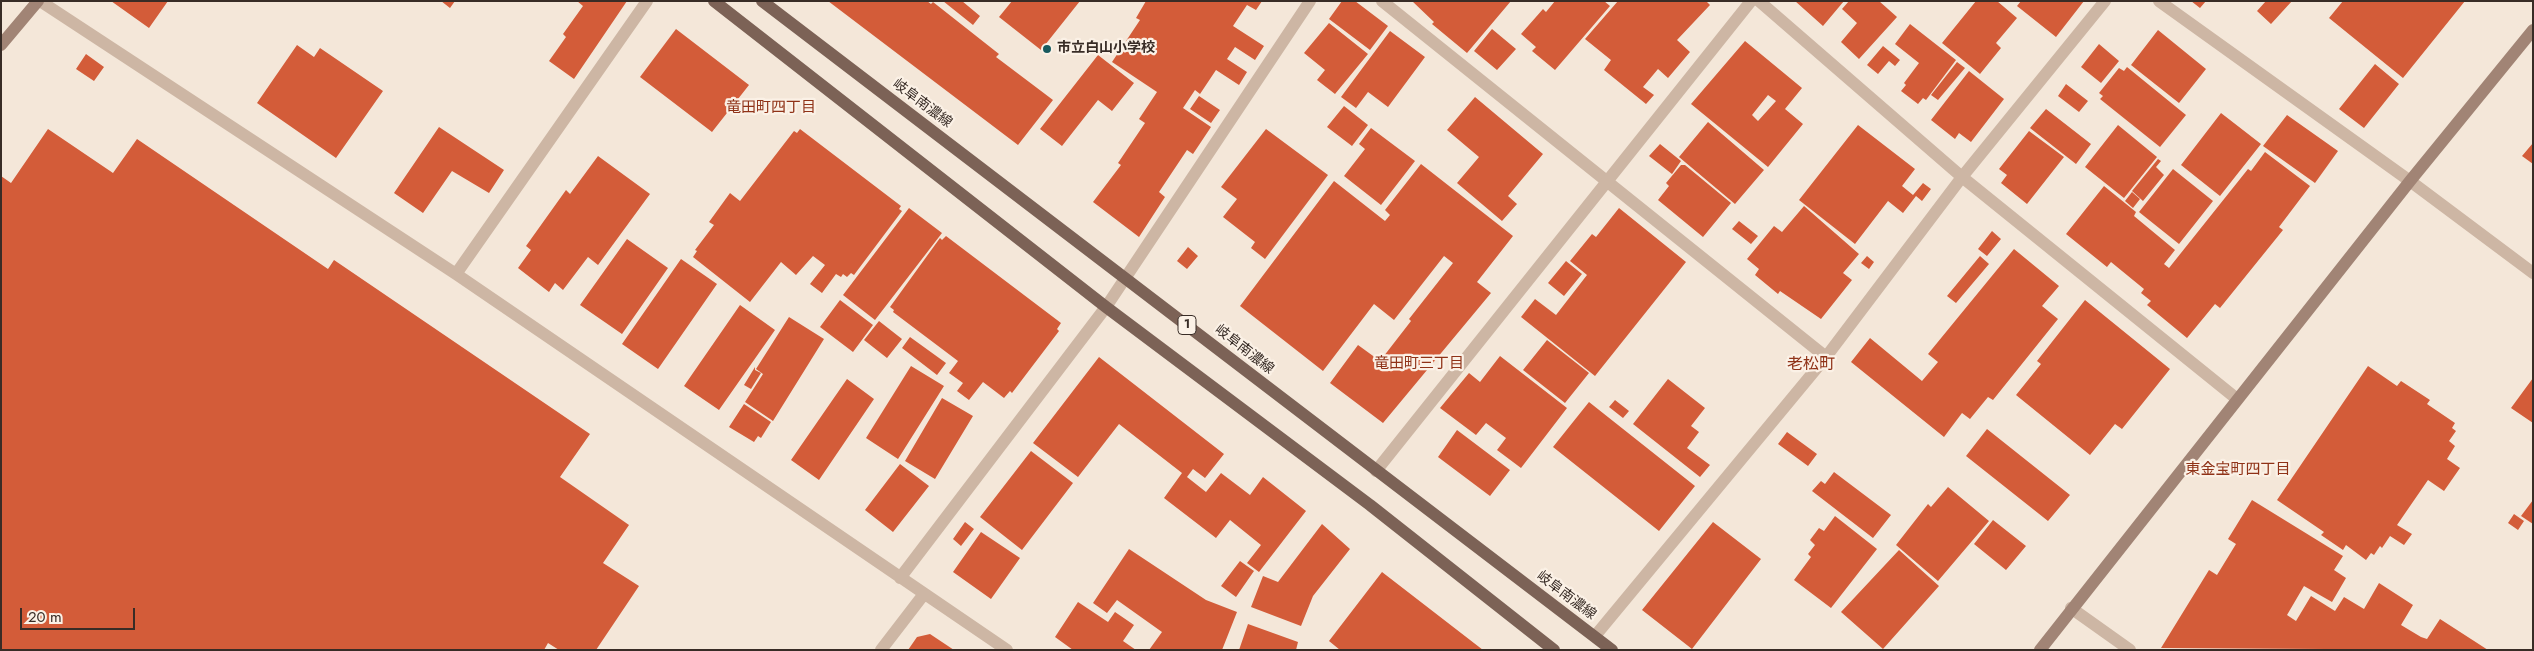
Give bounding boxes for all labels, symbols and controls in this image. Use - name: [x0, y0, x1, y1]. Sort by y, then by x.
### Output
- place label: 市立白山小学校: [1057, 41, 1155, 57]
- marker: 市立白山小学校: [1041, 43, 1053, 55]
- street label: 岐阜南濃線: [889, 76, 955, 132]
- district label: 竜田町四丁目: [726, 99, 816, 117]
- road number: 1: [1178, 316, 1196, 334]
- street label: 岐阜南濃線: [1211, 322, 1277, 378]
- district label: 竜田町三丁目: [1374, 355, 1464, 373]
- district label: 老松町: [1787, 355, 1835, 375]
- district label: 東金宝町四丁目: [2186, 461, 2290, 479]
- street label: 岐阜南濃線: [1533, 568, 1599, 624]
- scale bar: [22, 598, 138, 630]
- text: 20 m: [28, 606, 62, 628]

